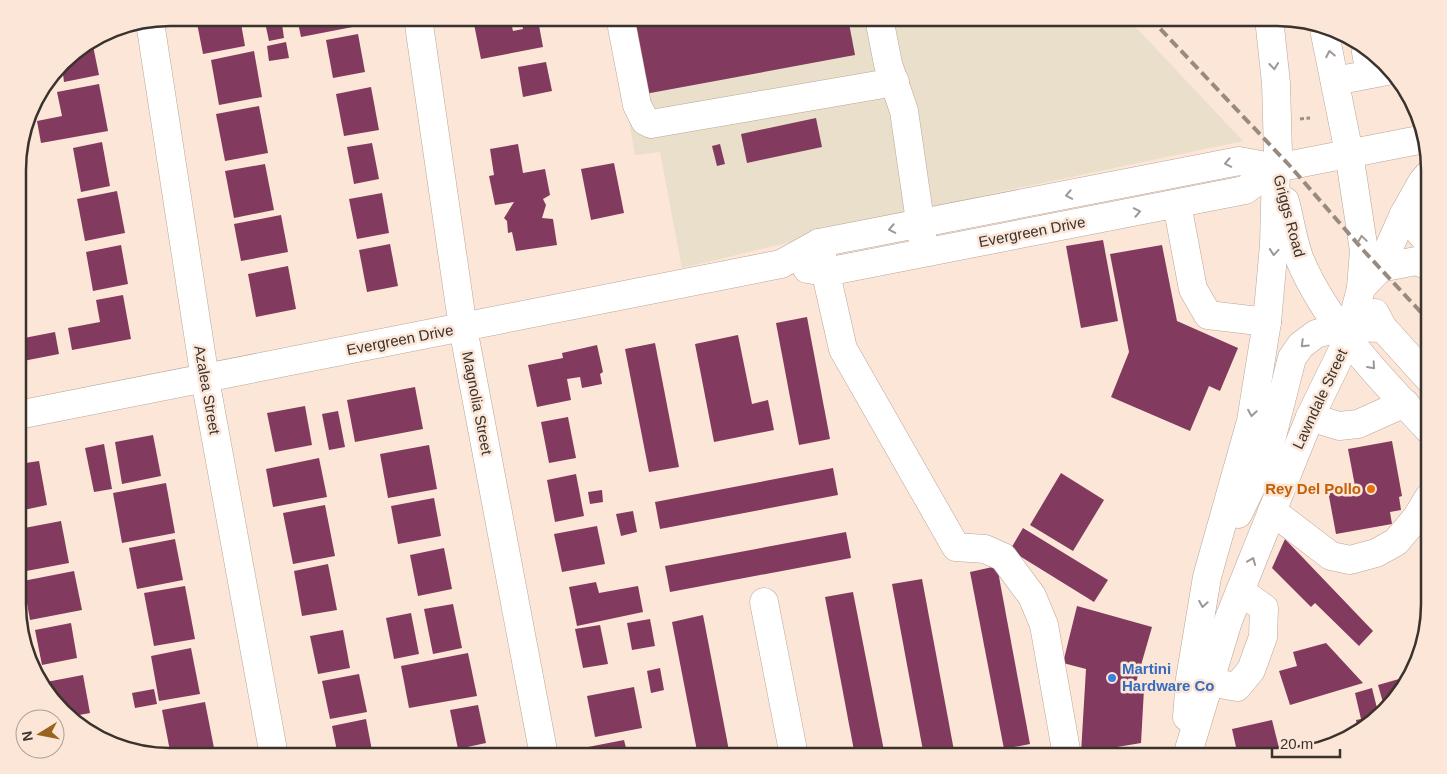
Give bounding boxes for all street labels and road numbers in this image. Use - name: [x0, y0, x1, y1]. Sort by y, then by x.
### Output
- street label: Griggs Road: [1270, 173, 1309, 259]
- street label: Evergreen Drive: [977, 213, 1087, 250]
- street label: Evergreen Drive: [345, 321, 455, 358]
- street label: Azalea Street: [191, 344, 224, 437]
- street label: Lawndale Street: [1289, 345, 1351, 452]
- street label: Magnolia Street: [459, 350, 496, 457]

